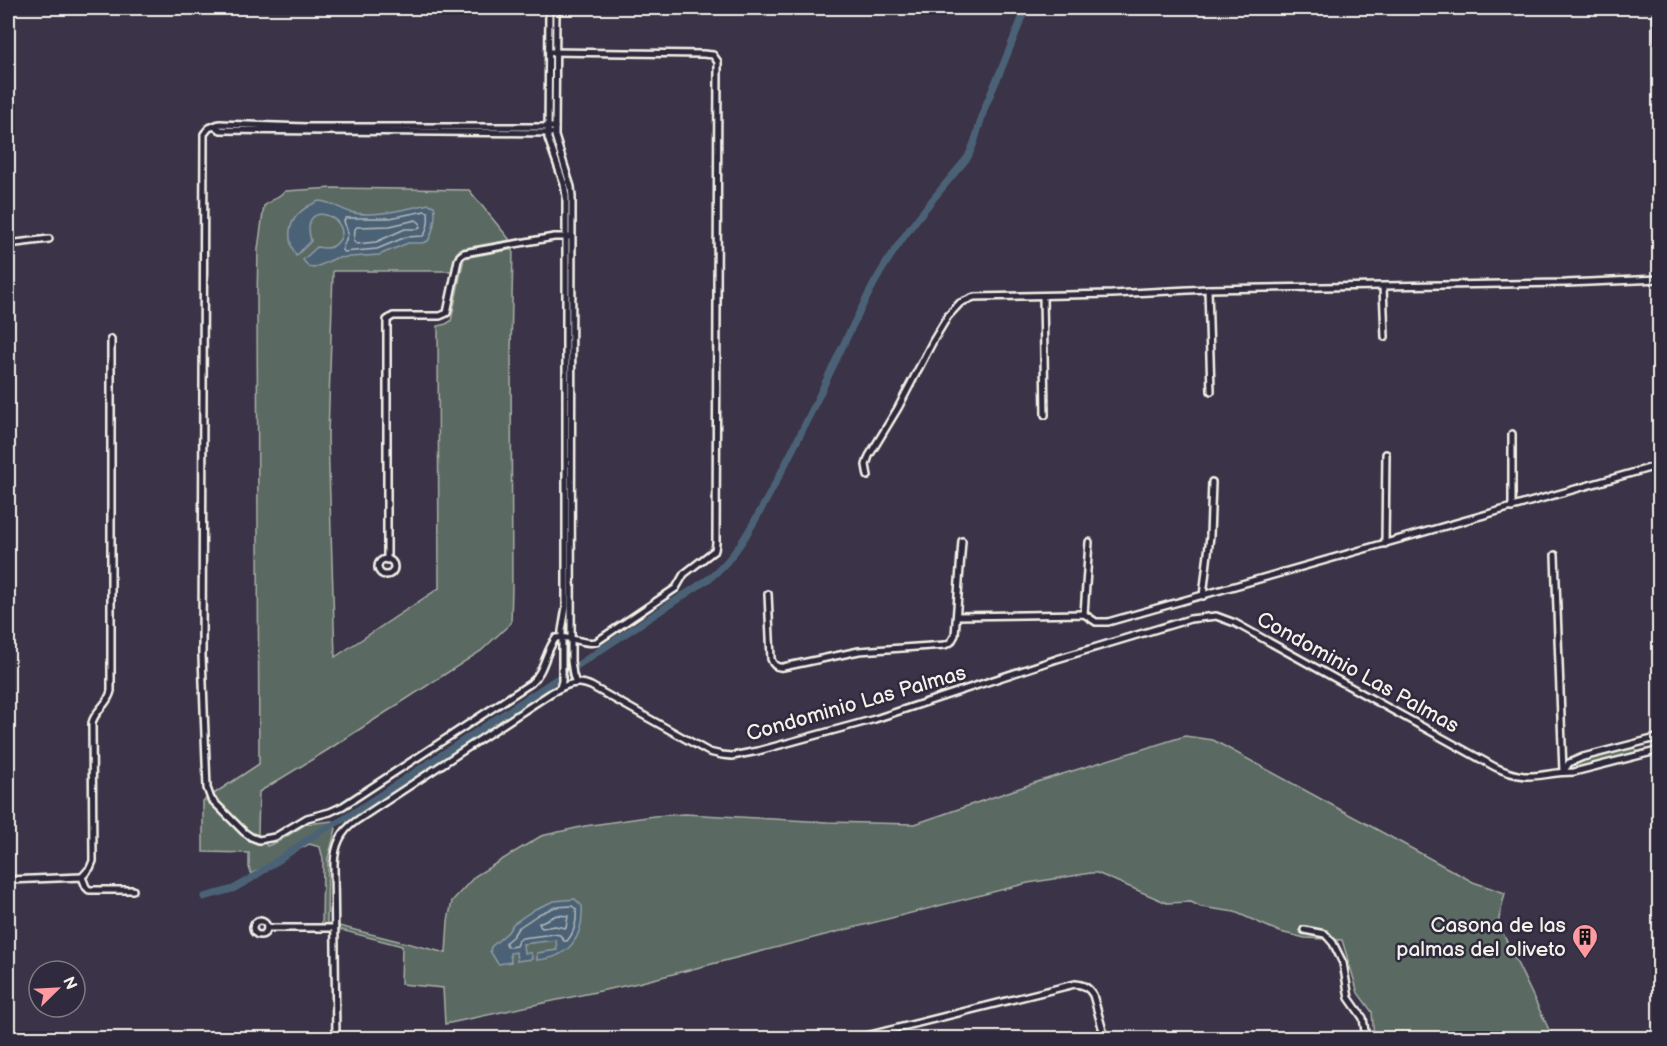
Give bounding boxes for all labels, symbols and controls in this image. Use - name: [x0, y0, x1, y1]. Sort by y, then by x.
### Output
- street label: Condominio Las Palmas: [1252, 606, 1463, 738]
- street label: Condominio Las Palmas: [743, 660, 969, 747]
- place label: Casona de las palmas del oliveto: [1396, 913, 1566, 962]
- building icon: Casona de las palmas del oliveto: [1570, 922, 1600, 960]
- north arrow: [27, 959, 87, 1019]
- text: N: [58, 974, 80, 993]

